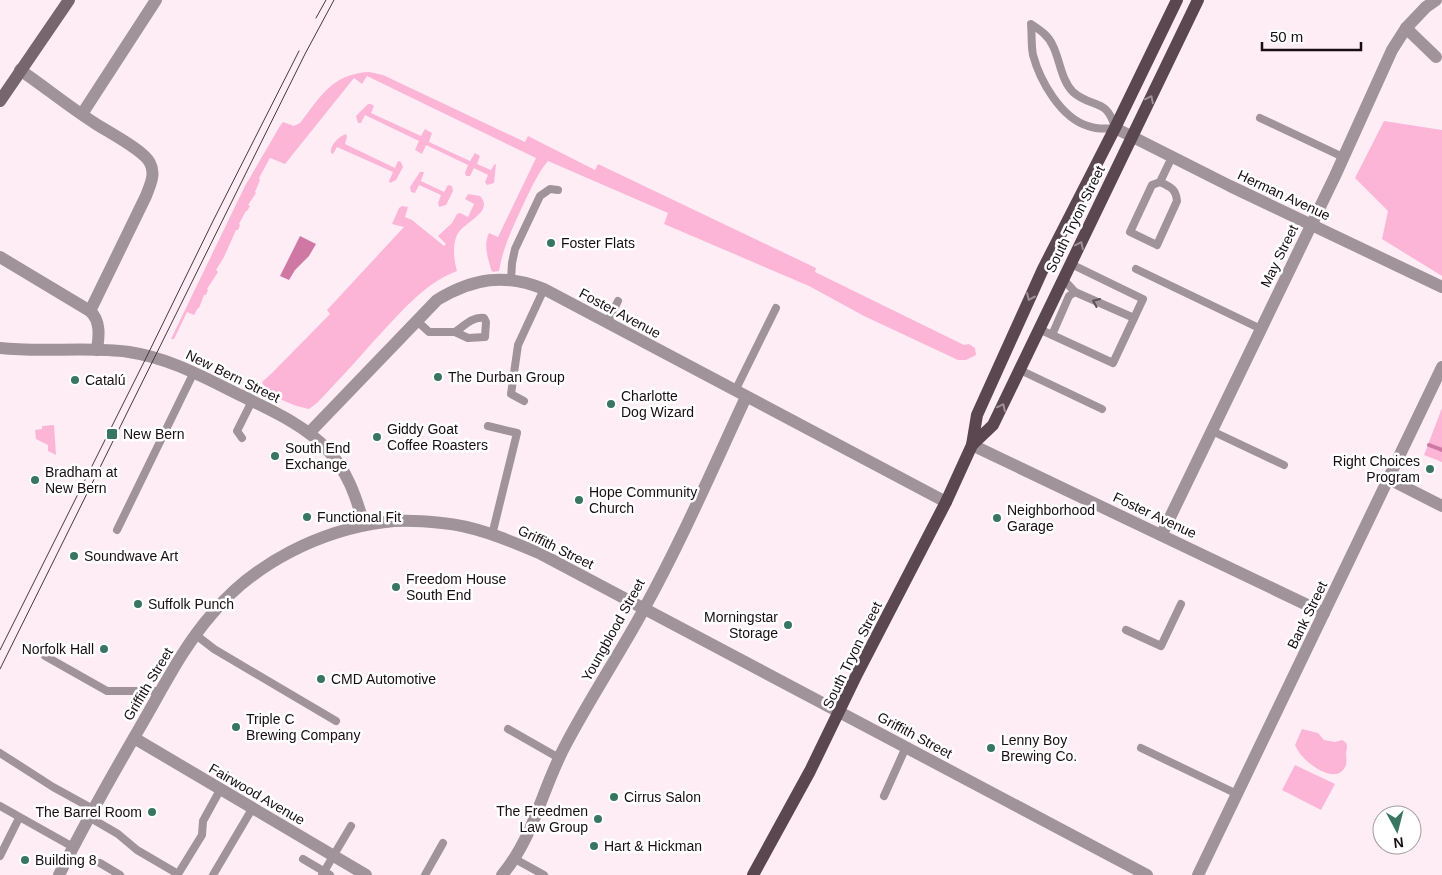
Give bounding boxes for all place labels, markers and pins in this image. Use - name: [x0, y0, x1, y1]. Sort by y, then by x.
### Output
- place label: Foster Flats: [561, 235, 635, 251]
- marker: Foster Flats: [545, 237, 557, 249]
- place label: The Durban Group: [448, 369, 565, 385]
- marker: The Durban Group: [432, 371, 444, 383]
- place label: Catalú: [85, 372, 125, 388]
- marker: Catalú: [69, 374, 81, 386]
- place label: Charlotte Dog Wizard: [621, 388, 694, 420]
- marker: Charlotte Dog Wizard: [605, 398, 617, 410]
- place label: Giddy Goat Coffee Roasters: [387, 421, 488, 453]
- place label: New Bern: [123, 426, 184, 442]
- marker: New Bern: [105, 427, 119, 441]
- marker: Giddy Goat Coffee Roasters: [371, 431, 383, 443]
- place label: South End Exchange: [285, 440, 350, 472]
- marker: South End Exchange: [269, 450, 281, 462]
- place label: Right Choices Program: [1333, 453, 1420, 485]
- marker: Right Choices Program: [1424, 463, 1436, 475]
- place label: Bradham at New Bern: [45, 464, 117, 496]
- marker: Bradham at New Bern: [29, 474, 41, 486]
- place label: Hope Community Church: [589, 484, 697, 516]
- marker: Hope Community Church: [573, 494, 585, 506]
- place label: Neighborhood Garage: [1007, 502, 1095, 534]
- place label: Functional Fit: [317, 509, 401, 525]
- marker: Functional Fit: [301, 511, 313, 523]
- marker: Neighborhood Garage: [991, 512, 1003, 524]
- place label: Soundwave Art: [84, 548, 178, 564]
- marker: Soundwave Art: [68, 550, 80, 562]
- place label: Freedom House South End: [406, 571, 507, 603]
- marker: Freedom House South End: [390, 581, 402, 593]
- place label: Suffolk Punch: [148, 596, 234, 612]
- marker: Suffolk Punch: [132, 598, 144, 610]
- place label: Morningstar Storage: [704, 609, 778, 641]
- marker: Morningstar Storage: [782, 619, 794, 631]
- place label: Norfolk Hall: [22, 641, 94, 657]
- marker: Norfolk Hall: [98, 643, 110, 655]
- place label: CMD Automotive: [331, 671, 436, 687]
- marker: CMD Automotive: [315, 673, 327, 685]
- place label: Triple C Brewing Company: [246, 711, 360, 743]
- marker: Triple C Brewing Company: [230, 721, 242, 733]
- place label: Lenny Boy Brewing Co.: [1001, 732, 1077, 764]
- marker: Lenny Boy Brewing Co.: [985, 742, 997, 754]
- place label: Cirrus Salon: [624, 789, 701, 805]
- marker: Cirrus Salon: [608, 791, 620, 803]
- place label: The Freedmen Law Group: [496, 803, 588, 835]
- place label: The Barrel Room: [35, 804, 142, 820]
- marker: The Barrel Room: [146, 806, 158, 818]
- marker: The Freedmen Law Group: [592, 813, 604, 825]
- place label: Hart & Hickman: [604, 838, 702, 854]
- marker: Hart & Hickman: [588, 840, 600, 852]
- place label: Building 8: [35, 852, 97, 868]
- marker: Building 8: [19, 854, 31, 866]

